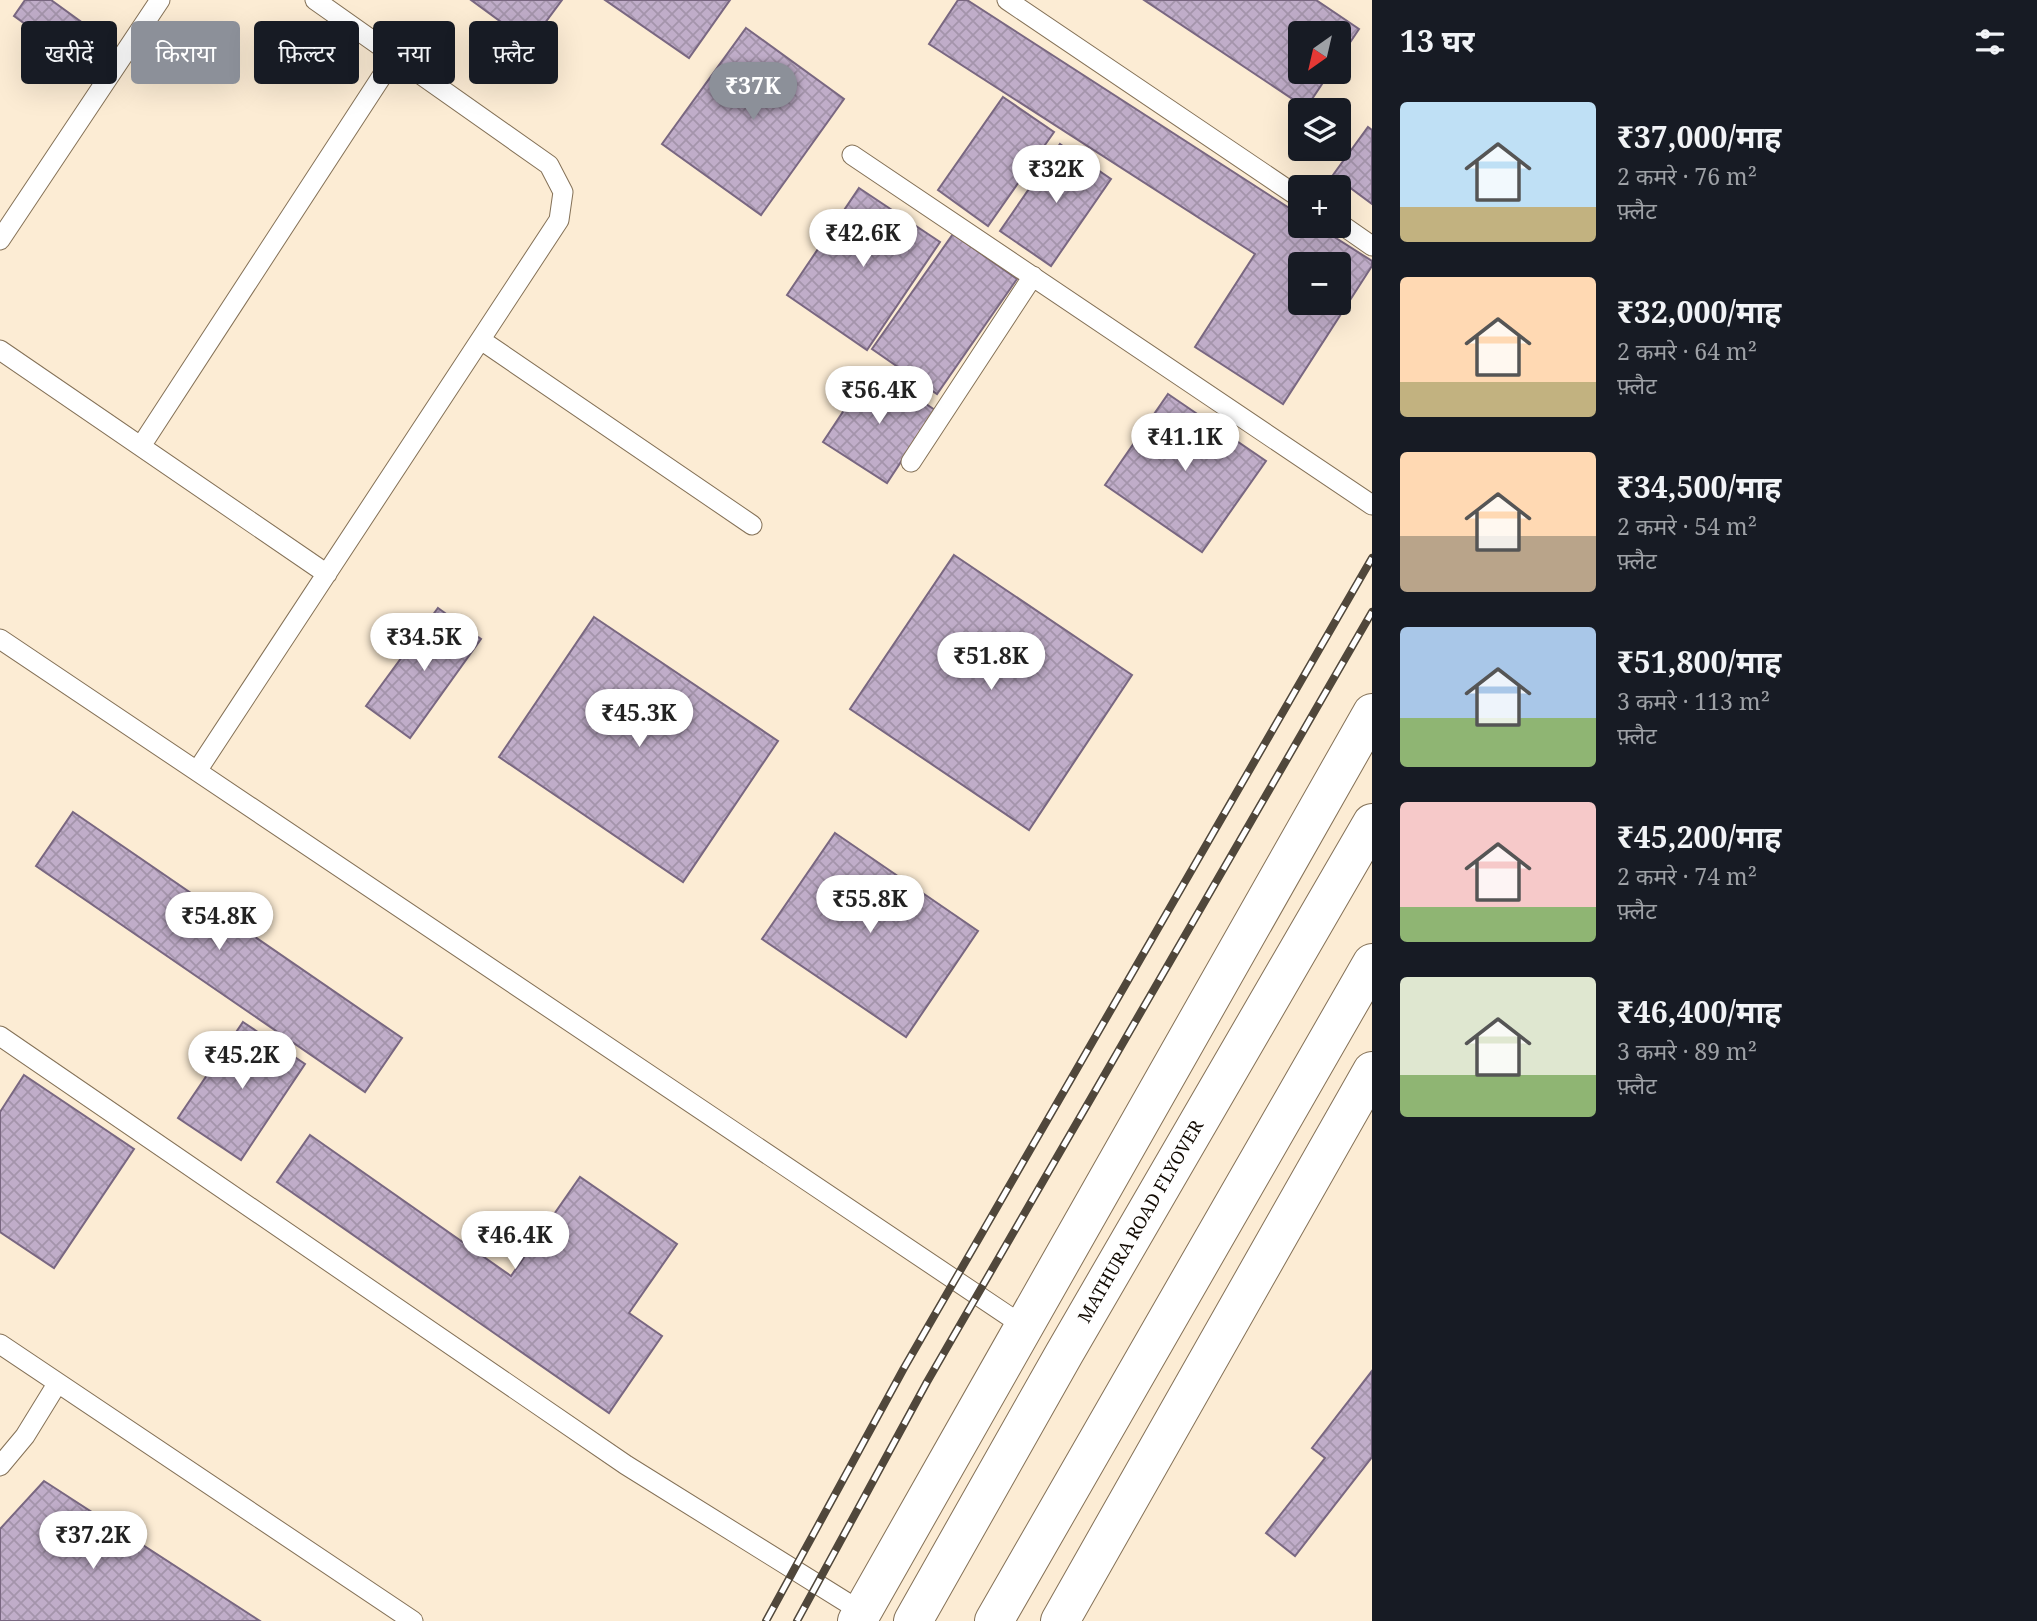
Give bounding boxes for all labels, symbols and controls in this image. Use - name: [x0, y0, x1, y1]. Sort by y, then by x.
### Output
- text: 13 घर: [1400, 20, 1474, 61]
- chip: खरीदें: [21, 21, 117, 84]
- chip: किराया: [131, 21, 240, 84]
- chip: फ़िल्टर: [254, 21, 359, 84]
- chip: नया: [373, 21, 455, 84]
- chip: फ़्लैट: [469, 21, 558, 84]
- north arrow: [1288, 21, 1351, 84]
- map controls: [1288, 21, 1351, 315]
- icon: filters: [1971, 23, 2009, 61]
- pin: ₹37K: [712, 62, 794, 122]
- text: ₹37K: [725, 69, 781, 101]
- button: layers: [1288, 98, 1351, 161]
- text: ₹37,000/माह: [1617, 116, 1781, 157]
- icon: home: [1456, 130, 1540, 214]
- pin: ₹32K: [1015, 146, 1097, 205]
- text: ₹32K: [1028, 152, 1084, 184]
- text: 2 कमरे · 76 m²: [1617, 160, 1757, 192]
- button: +: [1288, 175, 1351, 238]
- text: फ़्लैट: [1617, 194, 1657, 226]
- pin: ₹42.6K: [806, 210, 920, 269]
- text: ₹42.6K: [825, 216, 901, 248]
- button: −: [1288, 252, 1351, 315]
- text: ₹32,000/माह: [1617, 291, 1781, 332]
- icon: home: [1456, 305, 1540, 389]
- text: 2 कमरे · 64 m²: [1617, 335, 1757, 367]
- pin: ₹56.4K: [822, 366, 936, 426]
- text: फ़्लैट: [1617, 369, 1657, 401]
- text: ₹56.4K: [841, 373, 917, 405]
- pin: ₹41.1K: [1128, 414, 1242, 473]
- text: ₹41.1K: [1147, 420, 1223, 452]
- text: ₹34,500/माह: [1617, 466, 1781, 507]
- icon: home: [1456, 480, 1540, 564]
- text: 2 कमरे · 54 m²: [1617, 510, 1757, 542]
- text: फ़्लैट: [1617, 544, 1657, 576]
- pin: ₹34.5K: [367, 614, 481, 673]
- text: ₹34.5K: [386, 620, 462, 652]
- pin: ₹51.8K: [934, 632, 1048, 692]
- text: ₹51.8K: [953, 639, 1029, 671]
- text: ₹51,800/माह: [1617, 641, 1781, 682]
- icon: home: [1456, 655, 1540, 739]
- text: 3 कमरे · 113 m²: [1617, 685, 1770, 717]
- pin: ₹45.3K: [582, 690, 696, 749]
- text: ₹45.3K: [601, 696, 677, 728]
- text: फ़्लैट: [1617, 719, 1657, 751]
- text: ₹45,200/माह: [1617, 816, 1781, 857]
- icon: home: [1456, 830, 1540, 914]
- text: 2 कमरे · 74 m²: [1617, 860, 1757, 892]
- pin: ₹55.8K: [813, 876, 927, 935]
- text: ₹55.8K: [832, 882, 908, 914]
- pin: ₹54.8K: [162, 892, 276, 952]
- text: फ़्लैट: [1617, 894, 1657, 926]
- text: ₹54.8K: [181, 899, 257, 931]
- text: ₹46,400/माह: [1617, 991, 1781, 1032]
- icon: home: [1456, 1005, 1540, 1089]
- pin: ₹45.2K: [185, 1032, 299, 1091]
- text: 3 कमरे · 89 m²: [1617, 1035, 1757, 1067]
- text: ₹45.2K: [204, 1038, 280, 1070]
- text: फ़्लैट: [1617, 1069, 1657, 1101]
- street label: MATHURA ROAD FLYOVER: [1072, 1115, 1208, 1327]
- pin: ₹46.4K: [458, 1212, 572, 1271]
- text: ₹46.4K: [477, 1218, 553, 1250]
- pin: ₹37.2K: [36, 1512, 150, 1571]
- text: ₹37.2K: [55, 1518, 131, 1550]

